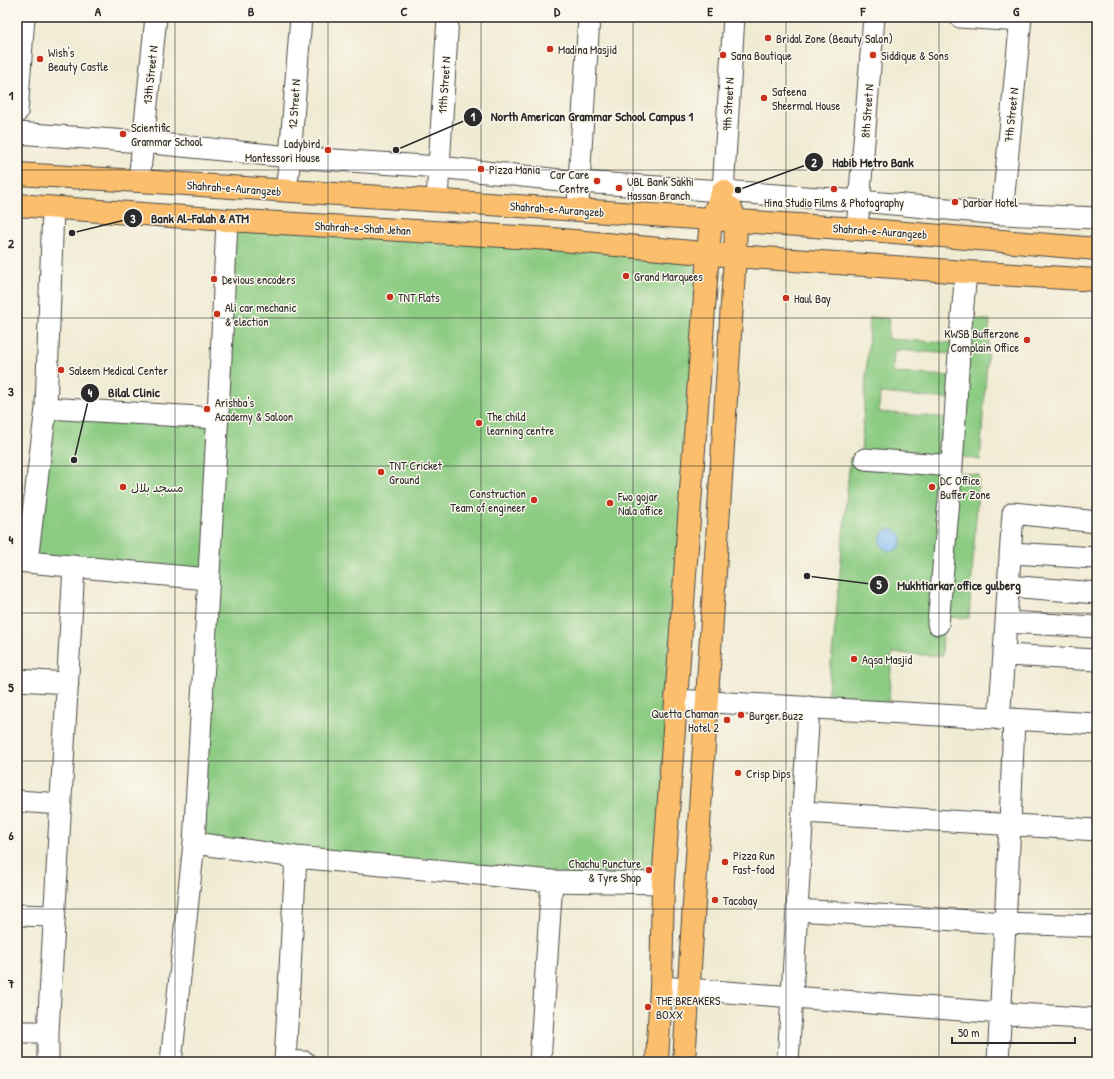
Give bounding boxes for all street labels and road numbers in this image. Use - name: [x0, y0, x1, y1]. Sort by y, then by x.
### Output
- street label: 13th Street N: [138, 45, 162, 105]
- street label: 11th Street N: [434, 56, 454, 114]
- street label: 9th Street N: [718, 77, 738, 131]
- street label: 12 Street N: [284, 79, 304, 129]
- street label: 8th Street N: [857, 83, 877, 139]
- street label: 7th Street N: [1000, 87, 1022, 143]
- street label: Shahrah-e-Aurangzeb: [186, 176, 282, 200]
- street label: Shahrah-e-Aurangzeb: [509, 197, 605, 221]
- street label: Shahrah-e-Shah Jehan: [314, 217, 412, 239]
- street label: Shahrah-e-Aurangzeb: [832, 219, 928, 243]

